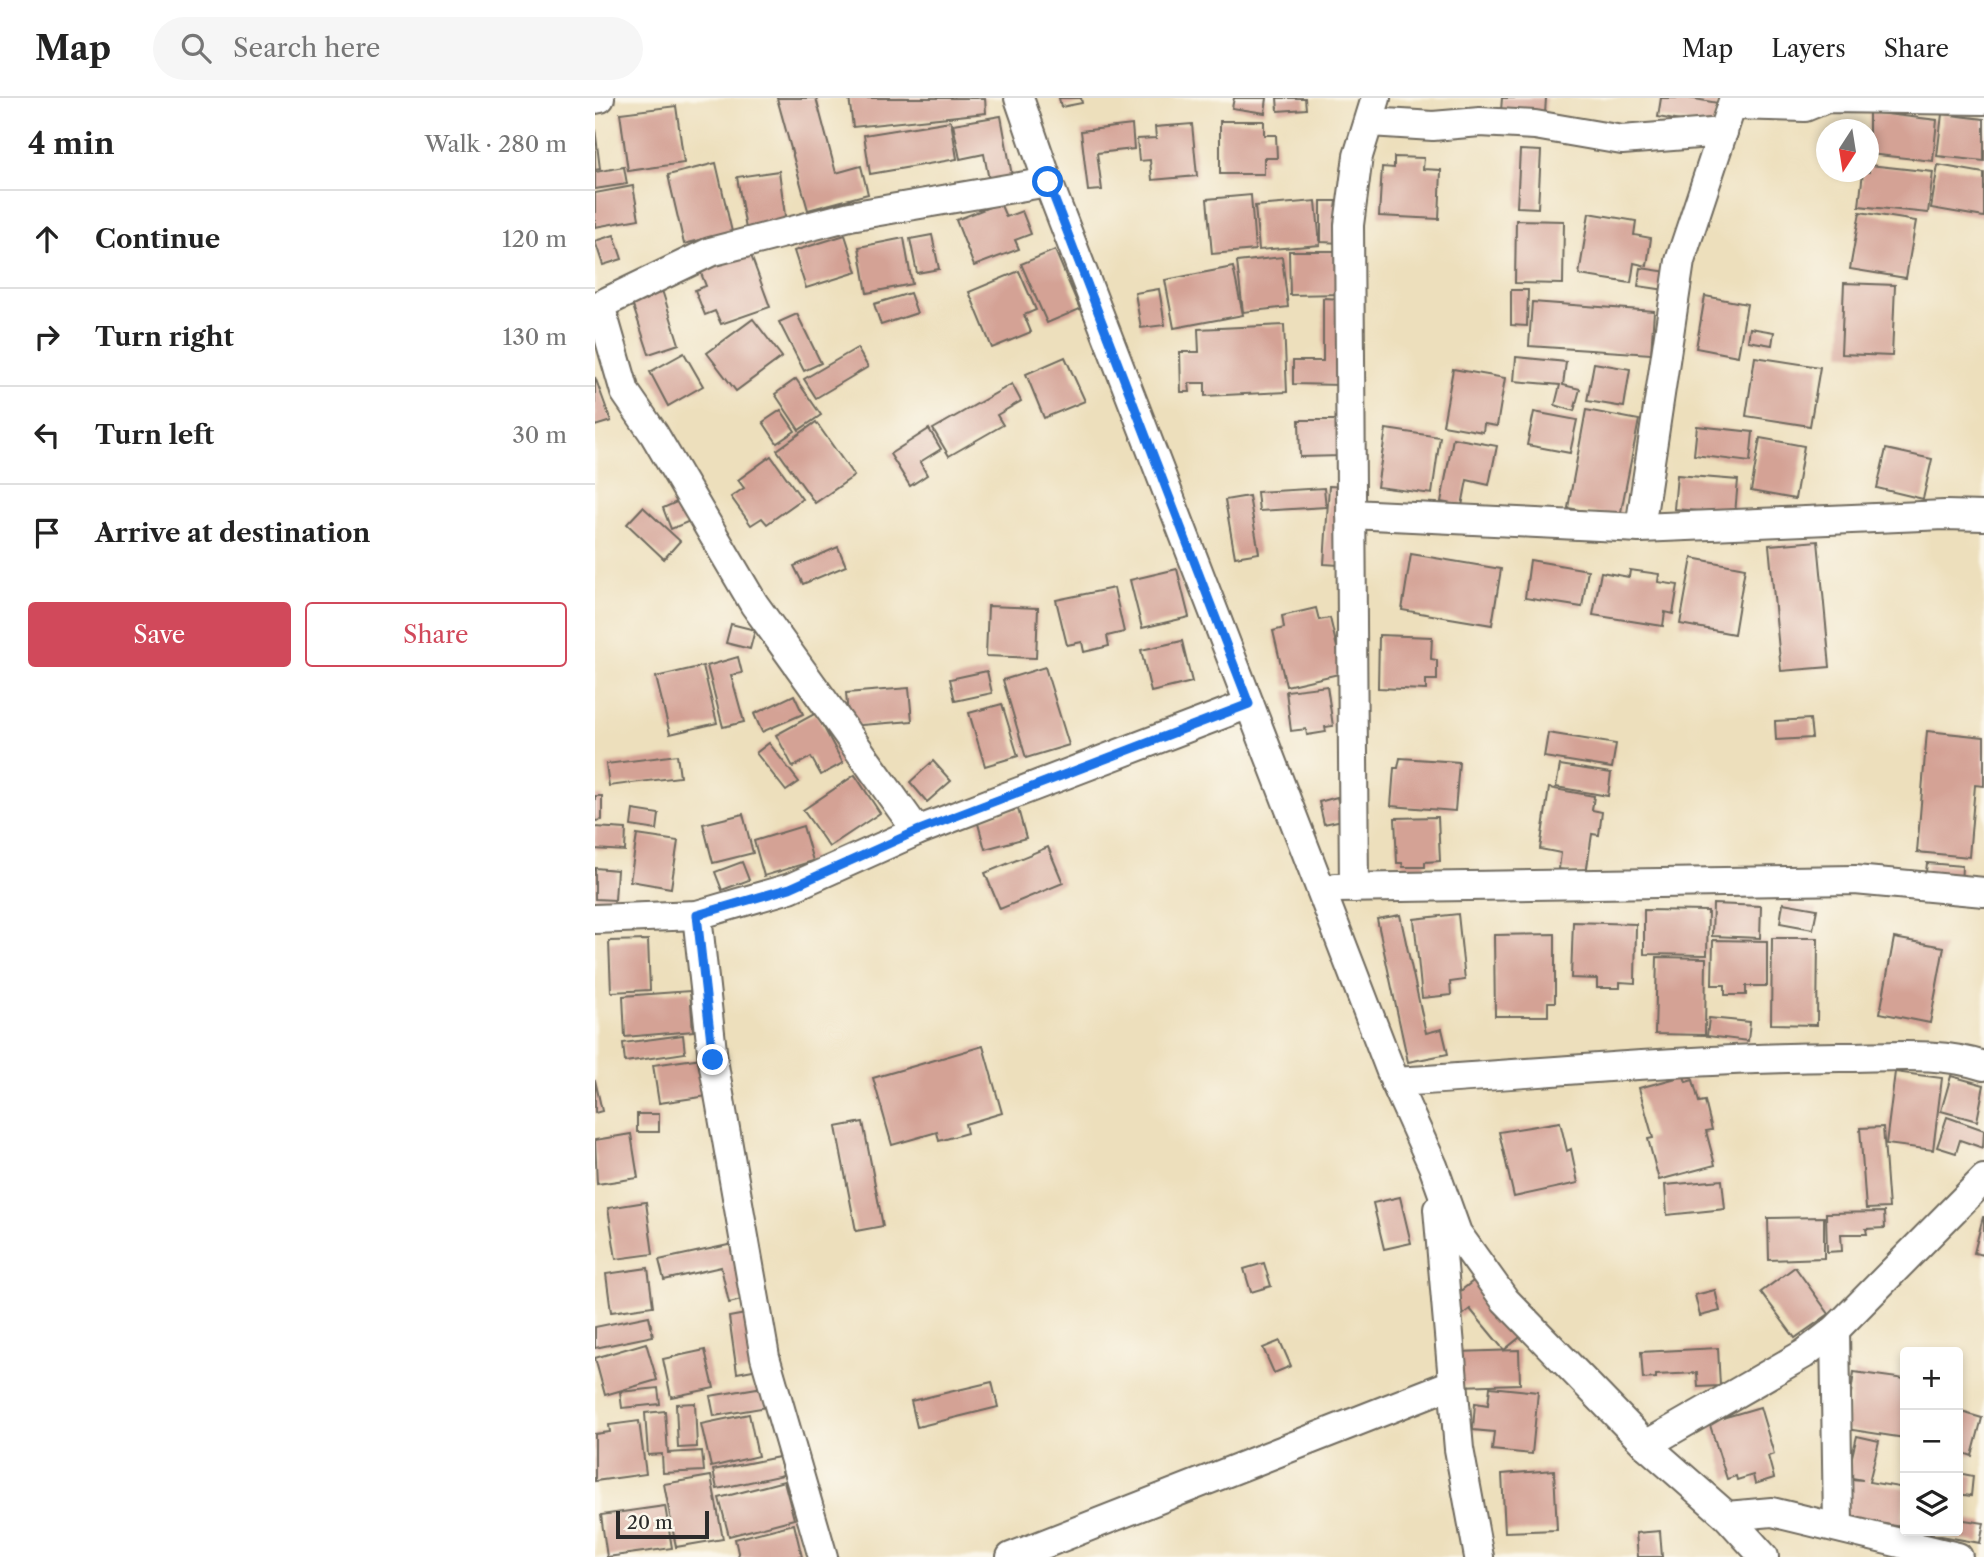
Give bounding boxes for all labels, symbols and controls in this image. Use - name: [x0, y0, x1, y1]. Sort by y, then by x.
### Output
- search box: [153, 17, 643, 80]
- text: Map: [35, 28, 111, 69]
- icon: search: [177, 29, 215, 67]
- text: Search here: [233, 32, 380, 64]
- text: Map: [1682, 34, 1733, 63]
- text: Layers: [1771, 34, 1846, 63]
- text: Share: [1884, 34, 1949, 63]
- north arrow: [1816, 119, 1879, 182]
- text: 4 min: [28, 125, 114, 162]
- text: Walk · 280 m: [424, 130, 567, 158]
- route start: [1032, 166, 1063, 197]
- icon: ahead: [28, 220, 66, 258]
- text: Continue: [95, 223, 220, 255]
- text: 120 m: [502, 225, 567, 253]
- icon: right: [28, 318, 66, 356]
- text: Turn right: [95, 321, 234, 353]
- text: 130 m: [503, 323, 567, 351]
- icon: left: [28, 416, 66, 454]
- text: Turn left: [95, 419, 214, 451]
- text: 30 m: [512, 421, 567, 449]
- icon: arrive: [28, 514, 66, 552]
- text: Arrive at destination: [95, 517, 370, 549]
- button: Save: [28, 602, 291, 667]
- button: Share: [305, 602, 567, 667]
- route end: [697, 1044, 728, 1075]
- map controls: [1900, 1347, 1963, 1536]
- button: +: [1900, 1347, 1963, 1410]
- button: −: [1900, 1410, 1963, 1473]
- button: layers: [1900, 1473, 1963, 1536]
- scale bar: [616, 1508, 709, 1540]
- text: 20 m: [627, 1511, 673, 1534]

